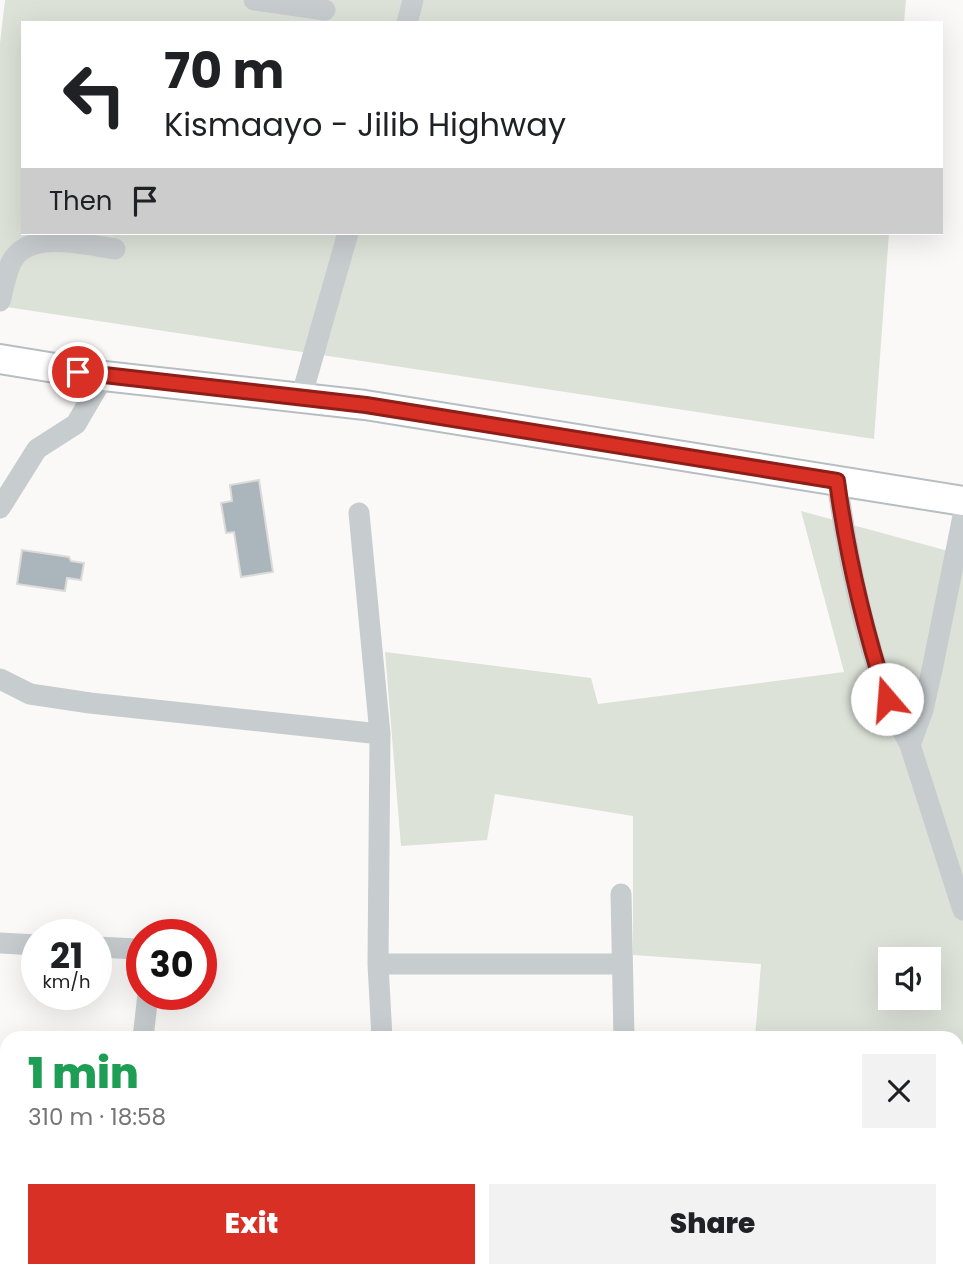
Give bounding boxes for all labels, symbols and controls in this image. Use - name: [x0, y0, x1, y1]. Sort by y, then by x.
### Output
- text: 70 m: [164, 37, 284, 105]
- icon: left: [49, 49, 140, 140]
- text: Kismaayo - Jilib Highway: [164, 102, 566, 147]
- icon: arrive: [126, 182, 164, 220]
- text: Then: [49, 183, 112, 219]
- pin: [48, 342, 108, 402]
- icon: arrive: [59, 353, 97, 391]
- position arrow: [850, 662, 924, 736]
- speed limit sign: 30: [126, 919, 217, 1010]
- text: 21: [50, 931, 83, 980]
- map controls: [878, 947, 941, 1010]
- button: sound: [878, 947, 941, 1010]
- text: km/h: [43, 969, 90, 994]
- text: 1 min: [28, 1044, 139, 1103]
- button: close: [862, 1054, 936, 1128]
- text: 310 m · 18:58: [28, 1101, 166, 1133]
- button: Exit: [28, 1184, 475, 1264]
- button: Share: [489, 1184, 936, 1264]

